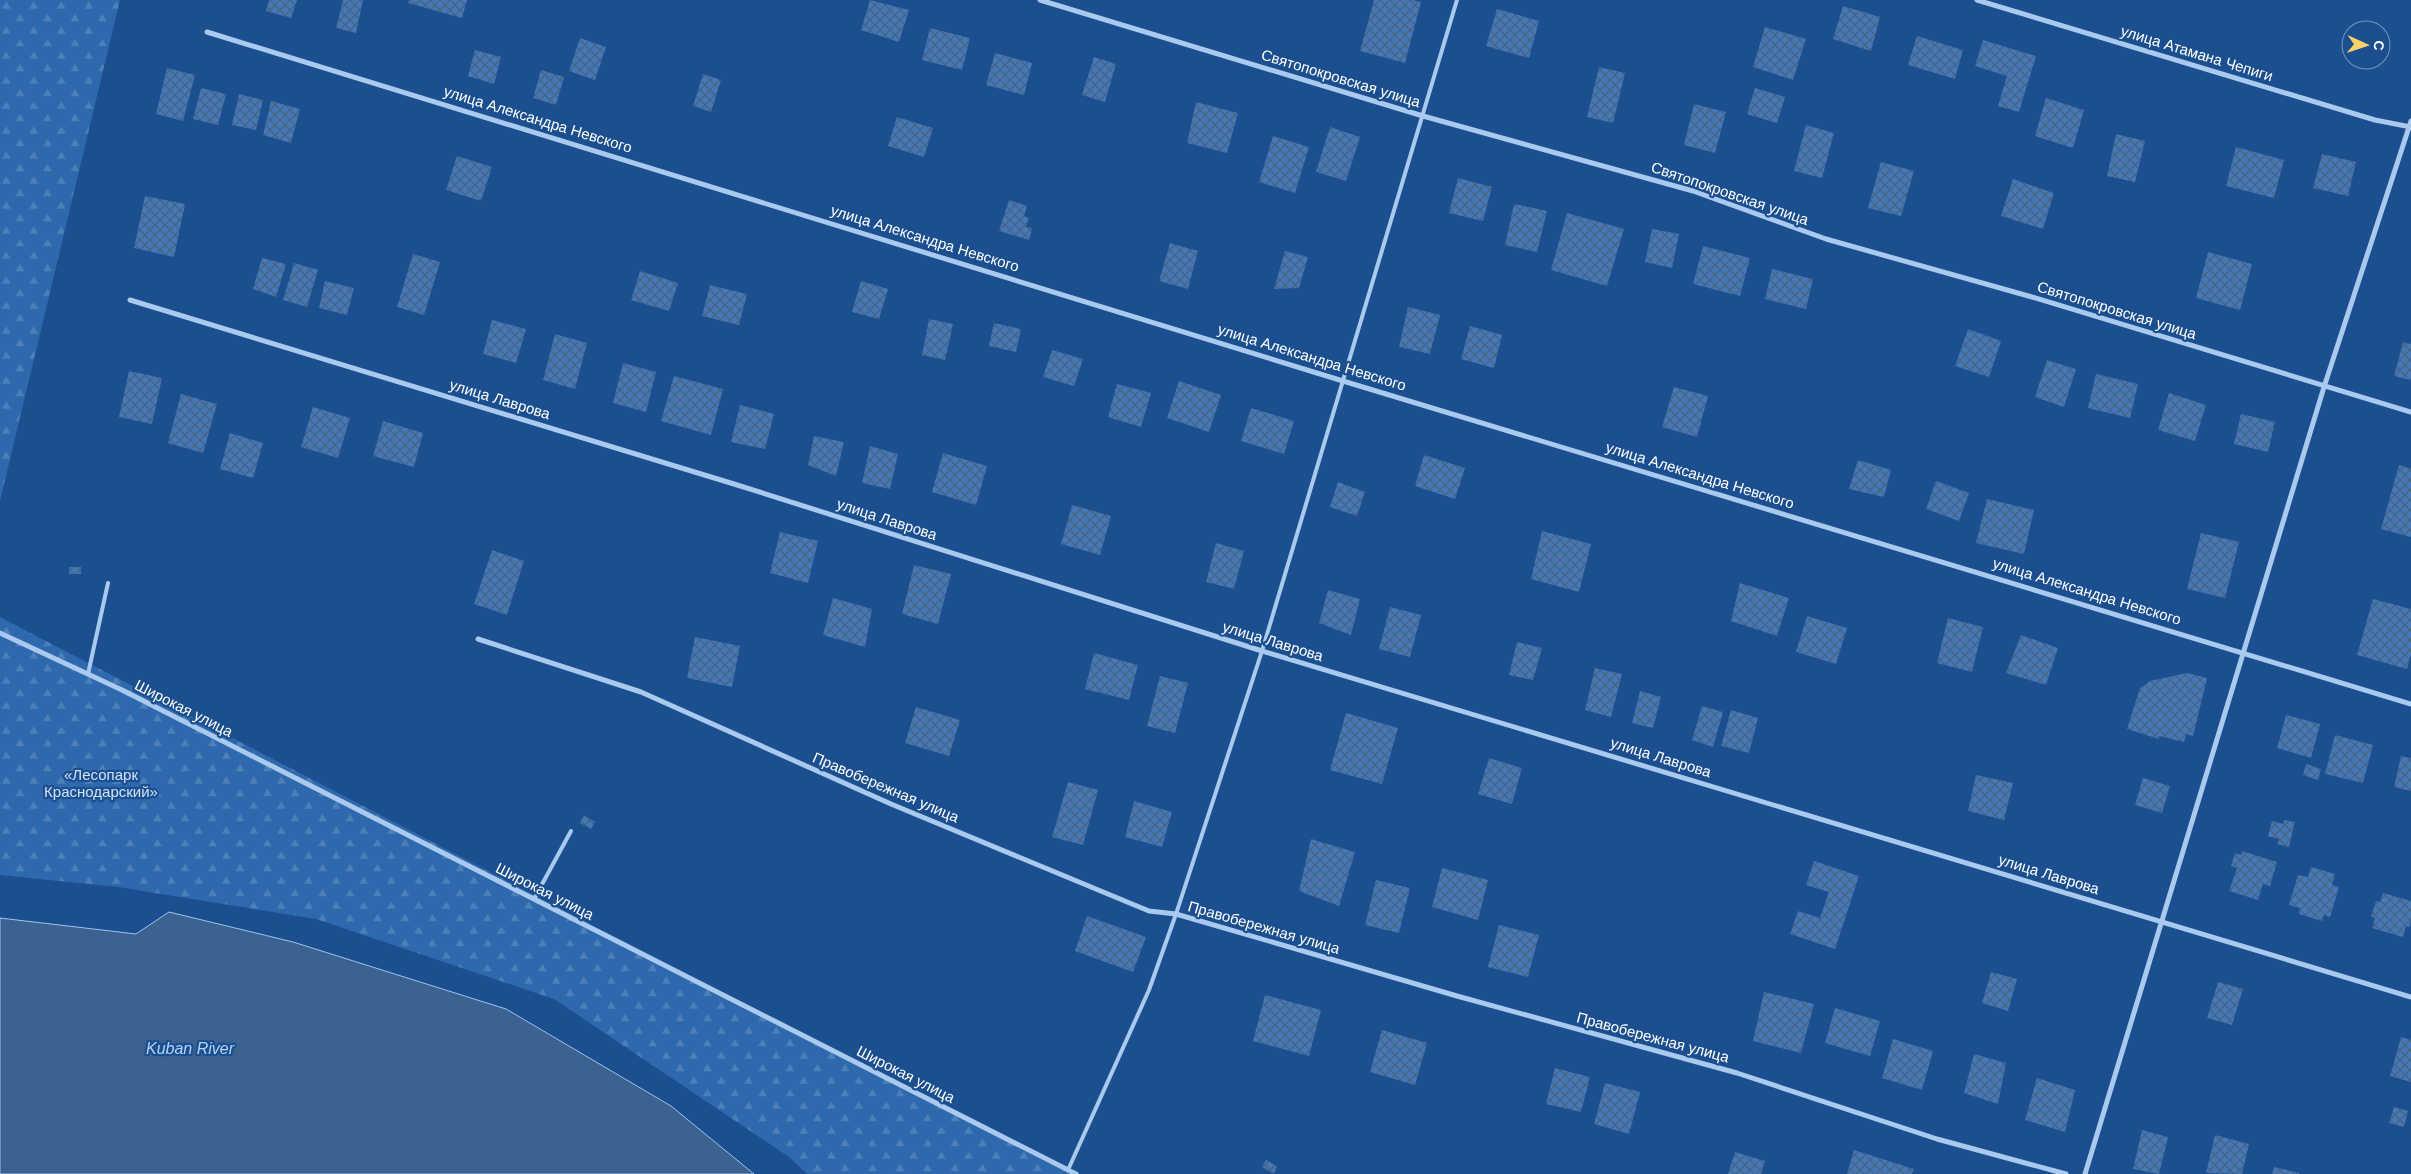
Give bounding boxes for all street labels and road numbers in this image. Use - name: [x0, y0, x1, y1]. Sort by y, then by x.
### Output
- street label: улица Атамана Чепиги: [2119, 22, 2275, 84]
- street label: Святопокровская улица: [1259, 46, 1423, 111]
- street label: улица Александра Невского: [442, 82, 634, 156]
- street label: Святопокровская улица: [1649, 158, 1812, 228]
- street label: улица Александра Невского: [829, 201, 1021, 275]
- street label: Святопокровская улица: [2035, 278, 2199, 343]
- street label: улица Александра Невского: [1216, 320, 1408, 394]
- street label: улица Лаврова: [448, 376, 553, 423]
- street label: улица Александра Невского: [1604, 438, 1796, 512]
- street label: улица Лаврова: [835, 495, 940, 543]
- street label: улица Александра Невского: [1991, 554, 2183, 628]
- street label: улица Лаврова: [1221, 618, 1326, 665]
- street label: Широкая улица: [132, 676, 236, 740]
- street label: улица Лаврова: [1609, 734, 1714, 781]
- street label: Правобережная улица: [810, 748, 962, 826]
- street label: улица Лаврова: [1997, 851, 2102, 898]
- street label: Широкая улица: [493, 859, 597, 923]
- street label: Правобережная улица: [1186, 897, 1342, 957]
- street label: Правобережная улица: [1575, 1008, 1732, 1066]
- street label: Широкая улица: [854, 1042, 958, 1106]

